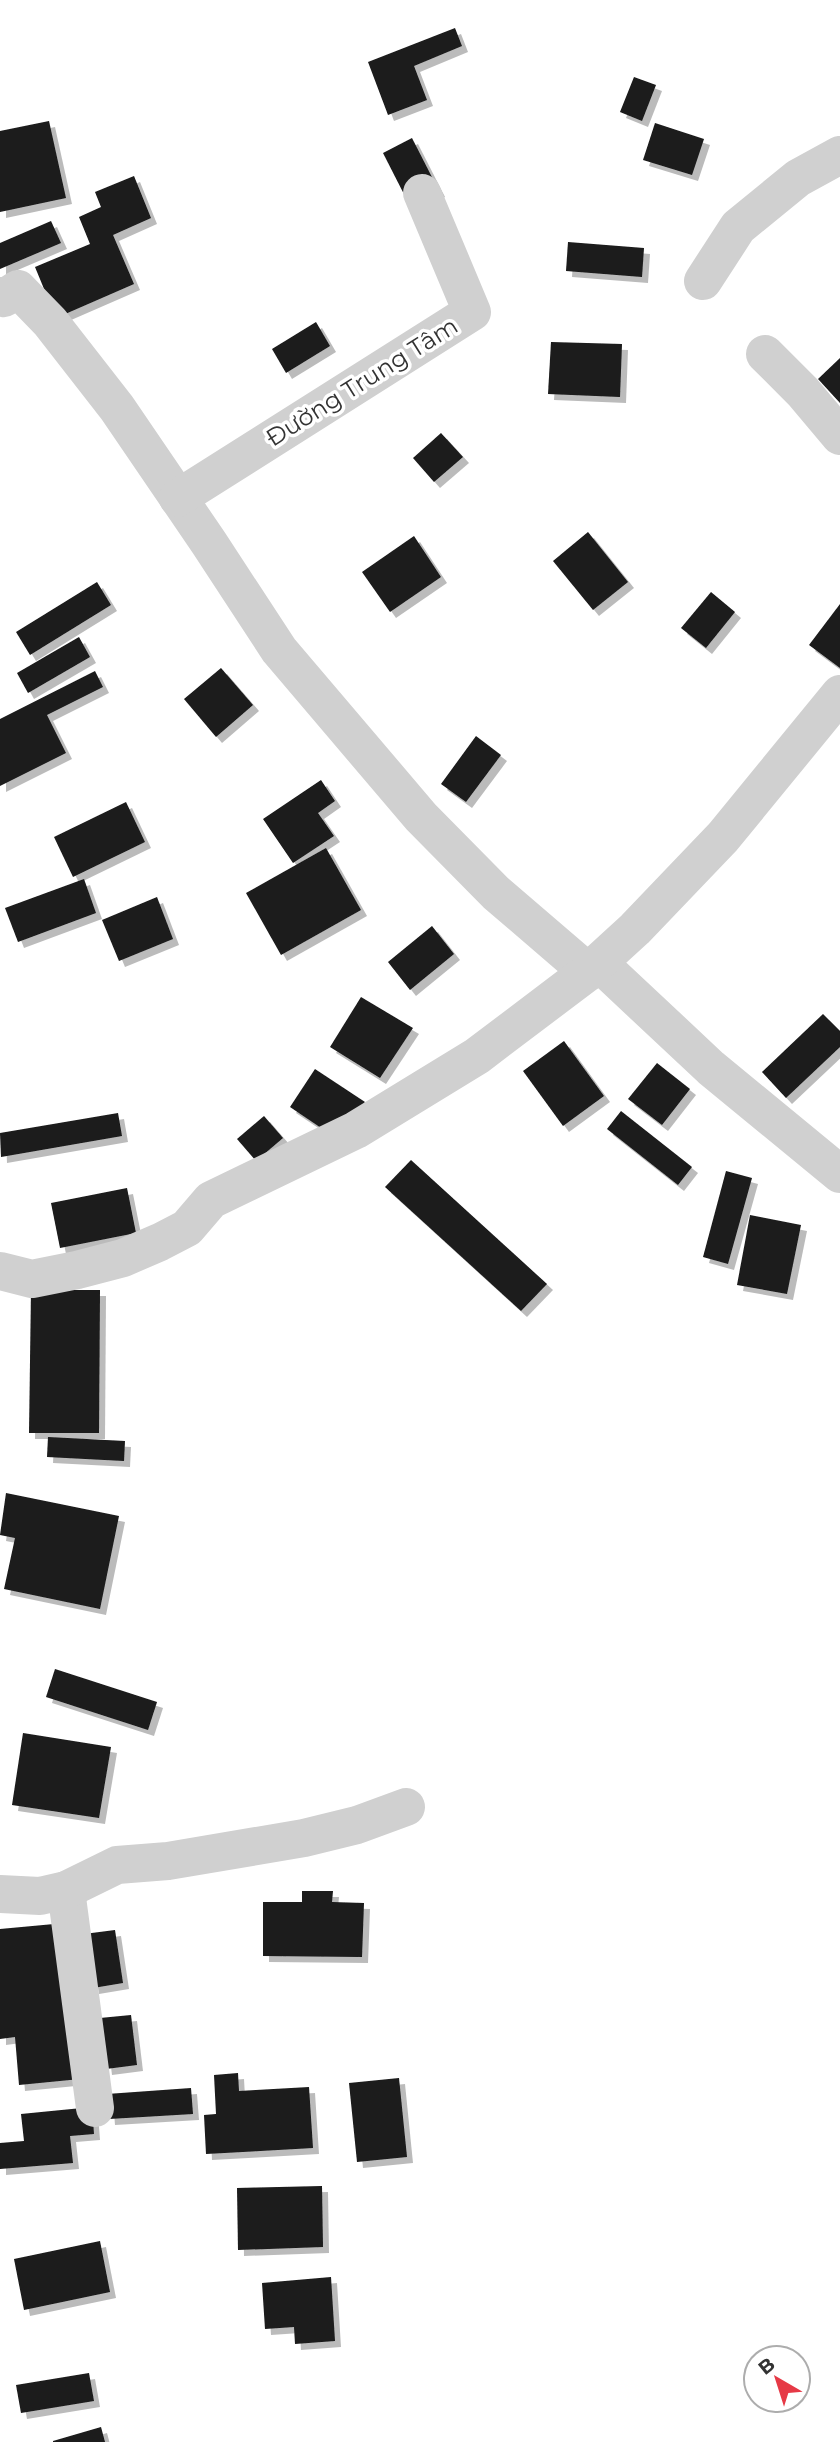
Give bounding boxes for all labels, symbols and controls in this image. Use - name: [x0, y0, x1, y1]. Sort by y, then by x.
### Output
- street label: Đường Trung Tâm: [261, 311, 463, 452]
- north arrow: [742, 2344, 812, 2414]
- text: B: [754, 2353, 780, 2380]

